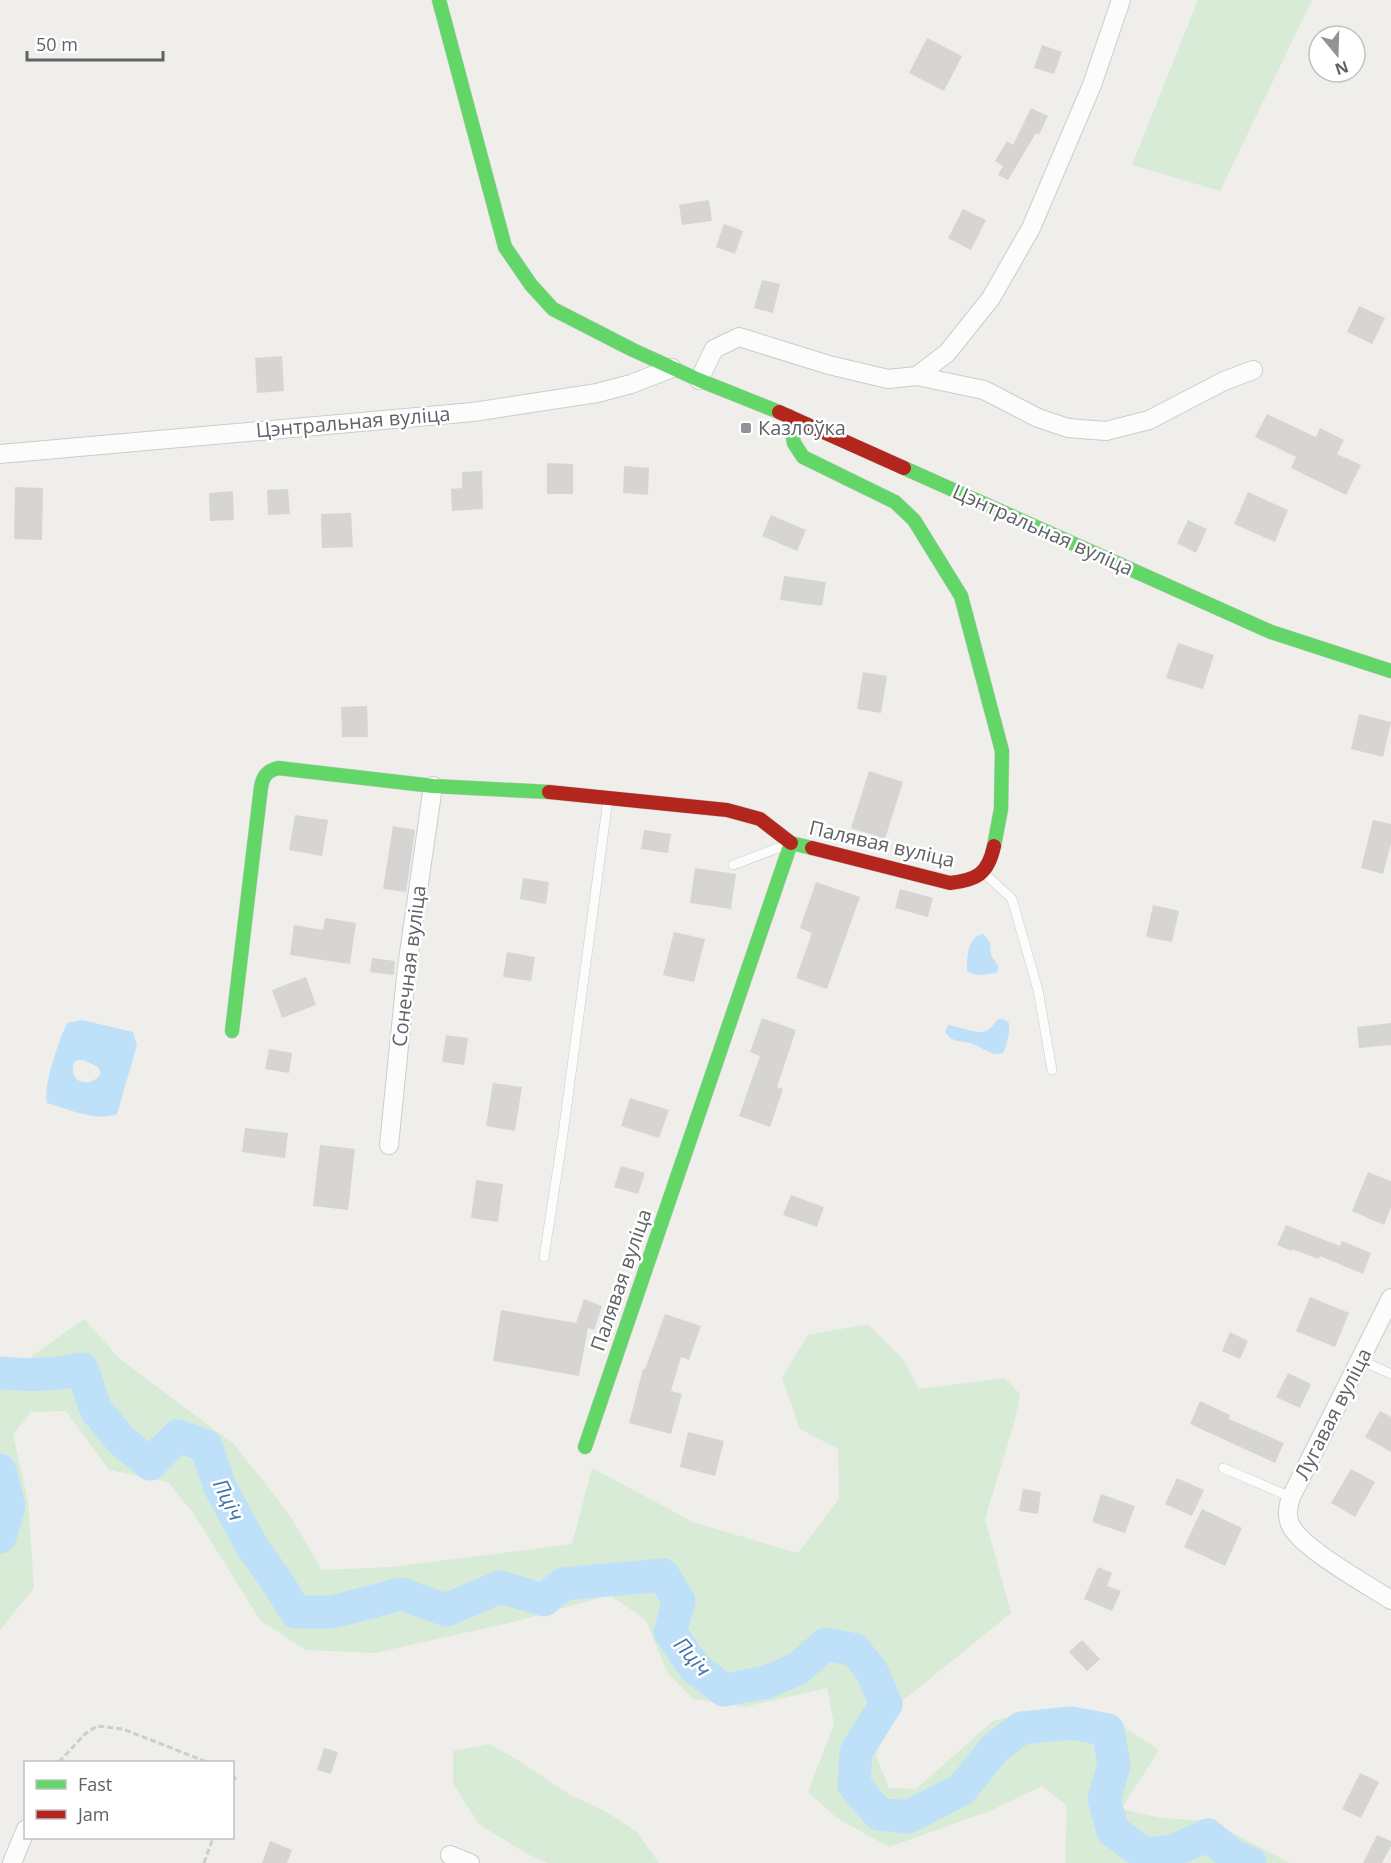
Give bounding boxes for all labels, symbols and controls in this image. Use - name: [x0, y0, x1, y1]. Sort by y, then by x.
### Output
- scale bar: [27, 24, 164, 62]
- north arrow: [1307, 24, 1367, 84]
- text: 50 m: [36, 32, 78, 56]
- text: N: [1332, 56, 1352, 81]
- street label: Цэнтральная вуліца: [255, 400, 451, 443]
- place label: Казлоўка: [758, 414, 846, 441]
- marker: Казлоўка: [739, 421, 753, 435]
- street label: Цэнтральная вуліца: [949, 478, 1138, 582]
- street label: Палявая вуліца: [807, 814, 958, 873]
- street label: Сонечная вуліца: [385, 884, 432, 1048]
- street label: Палявая вуліца: [584, 1205, 657, 1355]
- street label: Лугавая вуліца: [1288, 1343, 1377, 1484]
- water label: Пціч: [207, 1474, 251, 1526]
- water label: Пціч: [668, 1631, 718, 1682]
- legend: [24, 1761, 234, 1839]
- text: Fast: [78, 1772, 112, 1796]
- text: Jam: [76, 1802, 110, 1826]

